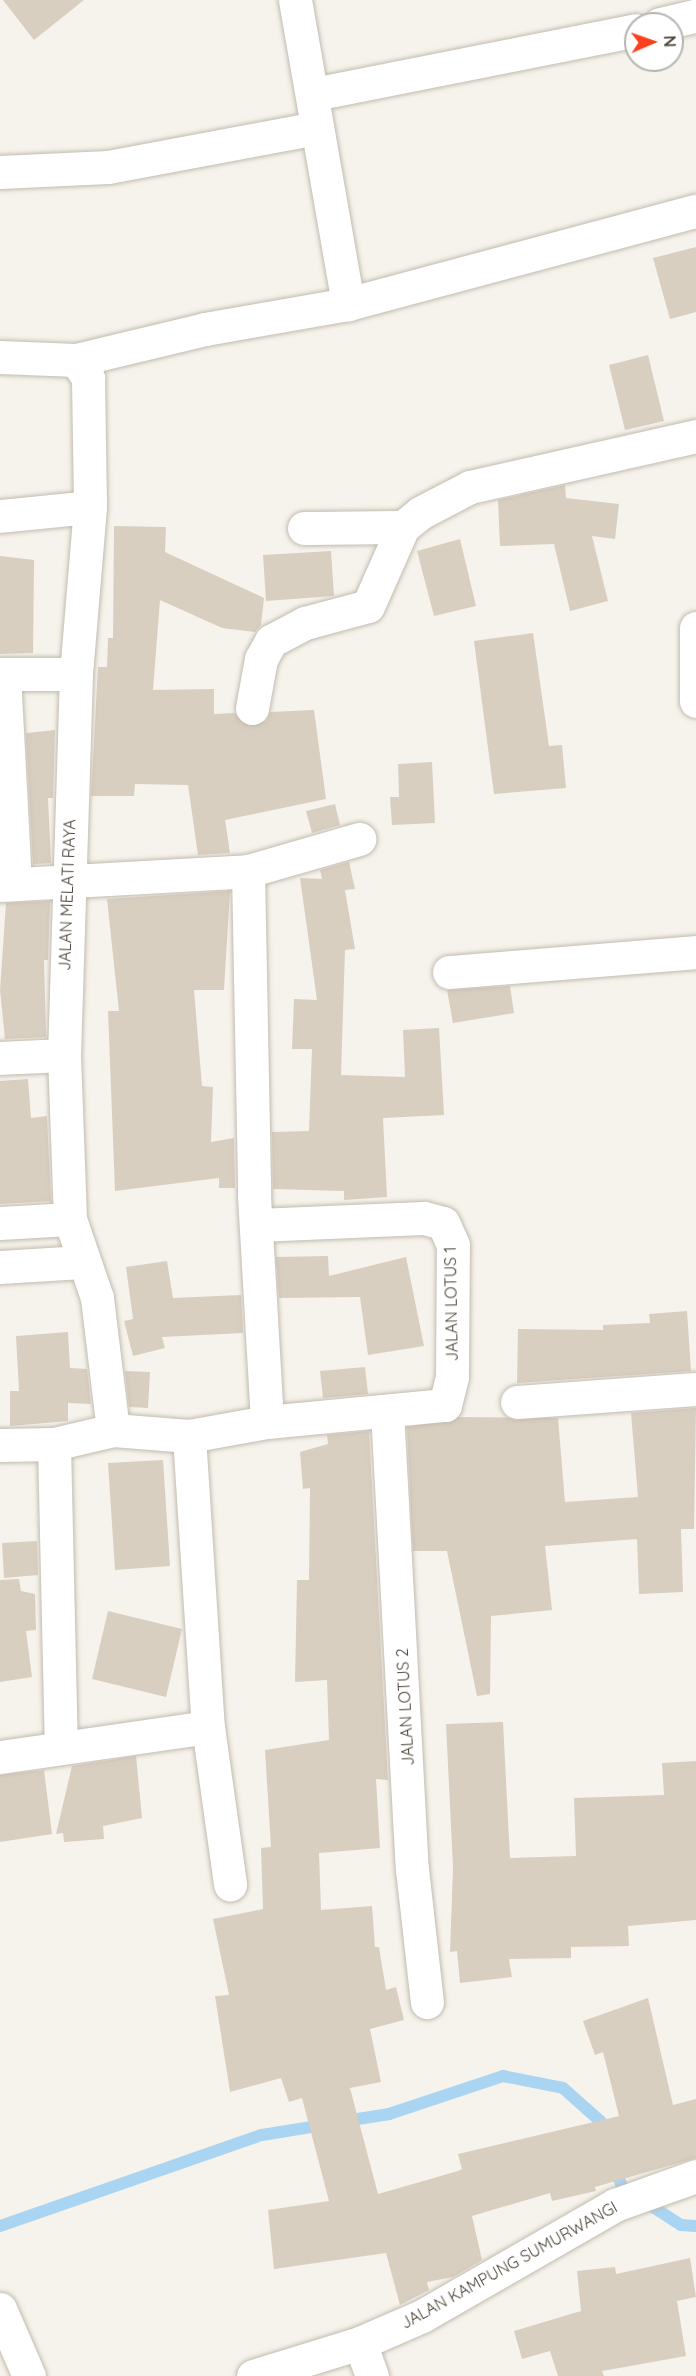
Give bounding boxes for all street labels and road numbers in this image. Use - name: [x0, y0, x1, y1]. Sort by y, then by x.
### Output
- street label: JALAN MELATI RAYA: [55, 819, 79, 971]
- street label: JALAN LOTUS 1: [440, 1247, 462, 1361]
- street label: JALAN LOTUS 2: [392, 1648, 418, 1766]
- street label: JALAN KAMPUNG SUMURWANGI: [397, 2197, 621, 2333]

